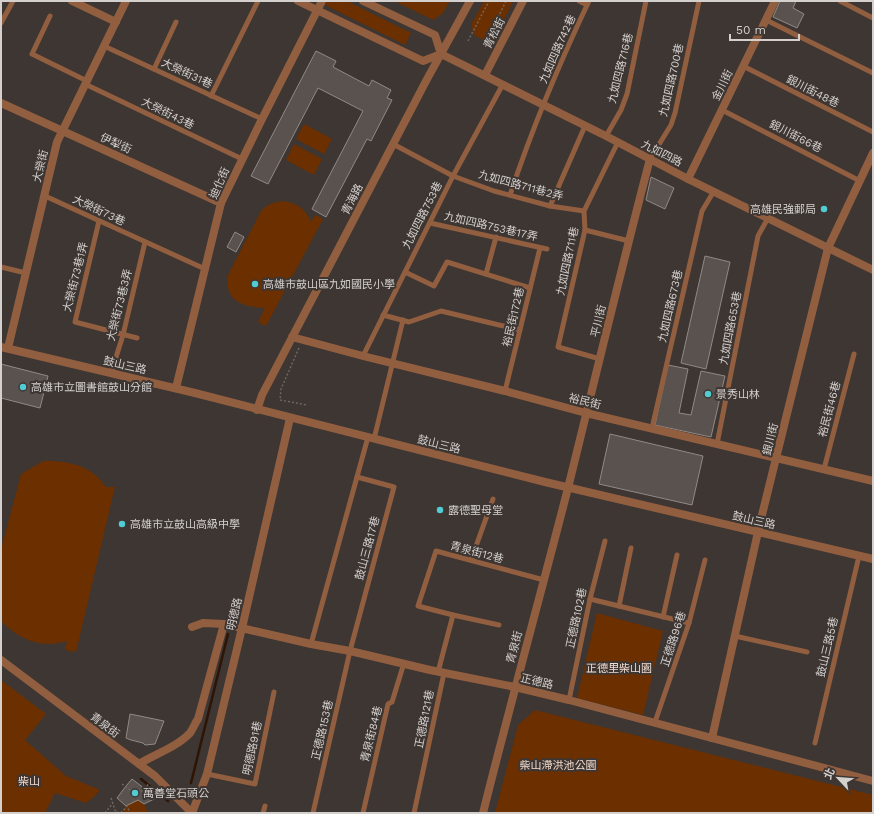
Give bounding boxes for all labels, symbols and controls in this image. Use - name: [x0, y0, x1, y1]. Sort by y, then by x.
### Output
- street label: 九如四路742巷: [537, 13, 578, 85]
- street label: 青松街: [481, 16, 508, 51]
- scale bar: [730, 16, 799, 42]
- text: 50 m: [736, 23, 766, 37]
- street label: 九如四路716巷: [605, 32, 636, 105]
- street label: 九如四路700巷: [657, 42, 686, 118]
- street label: 大榮街31巷: [159, 56, 214, 91]
- street label: 金川街: [709, 68, 736, 103]
- street label: 銀川街48巷: [784, 73, 841, 110]
- street label: 大榮街43巷: [139, 95, 196, 132]
- street label: 銀川街66巷: [767, 118, 824, 155]
- street label: 伊犁街: [98, 131, 134, 156]
- street label: 九如四路: [639, 138, 684, 169]
- street label: 大榮街: [30, 149, 51, 184]
- street label: 迪化街: [207, 165, 232, 201]
- street label: 九如四路711巷2弄: [477, 168, 565, 203]
- street label: 九如四路753巷: [400, 179, 445, 251]
- street label: 青海路: [339, 182, 366, 217]
- street label: 大榮街73巷: [70, 193, 127, 228]
- place label: 高雄民強郵局: [750, 203, 816, 216]
- marker: 高雄民強郵局: [819, 204, 829, 214]
- street label: 九如四路753巷17弄: [443, 209, 539, 244]
- street label: 九如四路711巷: [554, 226, 581, 297]
- street label: 大榮街73巷1弄: [60, 241, 90, 314]
- street label: 大榮街73巷3弄: [104, 268, 135, 343]
- street label: 九如四路673巷: [656, 269, 685, 344]
- place label: 高雄市鼓山區九如國民小學: [263, 278, 395, 291]
- marker: 高雄市鼓山區九如國民小學: [250, 279, 260, 289]
- street label: 裕民街172巷: [500, 286, 527, 348]
- street label: 九如四路653巷: [717, 290, 744, 366]
- street label: 平川街: [588, 304, 609, 339]
- street label: 鼓山三路: [102, 354, 148, 377]
- street label: 裕民街46巷: [816, 380, 843, 439]
- place label: 高雄市立圖書館鼓山分館: [31, 381, 152, 394]
- marker: 高雄市立圖書館鼓山分館: [18, 382, 28, 392]
- place label: 景秀山林: [716, 388, 760, 401]
- marker: 景秀山林: [703, 389, 713, 399]
- street label: 裕民街: [567, 391, 602, 412]
- street label: 銀川街: [760, 422, 781, 457]
- street label: 鼓山三路: [416, 433, 462, 456]
- place label: 露德聖母堂: [448, 504, 503, 517]
- marker: 露德聖母堂: [435, 505, 445, 515]
- street label: 鼓山三路: [731, 509, 777, 532]
- street label: 鼓山三路17巷: [353, 515, 382, 581]
- place label: 高雄市立鼓山高級中學: [130, 518, 240, 531]
- marker: 高雄市立鼓山高級中學: [117, 519, 127, 529]
- street label: 青泉街12巷: [449, 539, 505, 566]
- street label: 正德路102巷: [564, 587, 589, 650]
- street label: 明德路: [224, 597, 245, 632]
- street label: 正德路96巷: [658, 610, 689, 668]
- street label: 鼓山三路5巷: [814, 616, 841, 678]
- street label: 青泉街: [504, 630, 525, 665]
- park label: 正德里柴山園: [586, 662, 652, 675]
- street label: 正德路: [519, 671, 554, 692]
- street label: 正德路121巷: [412, 689, 437, 749]
- street label: 正德路153巷: [309, 699, 336, 761]
- street label: 青泉街84巷: [358, 705, 385, 764]
- street label: 青泉街: [88, 710, 122, 741]
- street label: 明德路91巷: [240, 720, 265, 776]
- north arrow: [818, 758, 858, 798]
- park label: 柴山滯洪池公園: [520, 759, 597, 772]
- text: 北: [821, 766, 838, 782]
- park label: 柴山: [18, 775, 40, 788]
- place label: 萬善堂石頭公: [143, 787, 209, 800]
- marker: 萬善堂石頭公: [130, 788, 140, 798]

